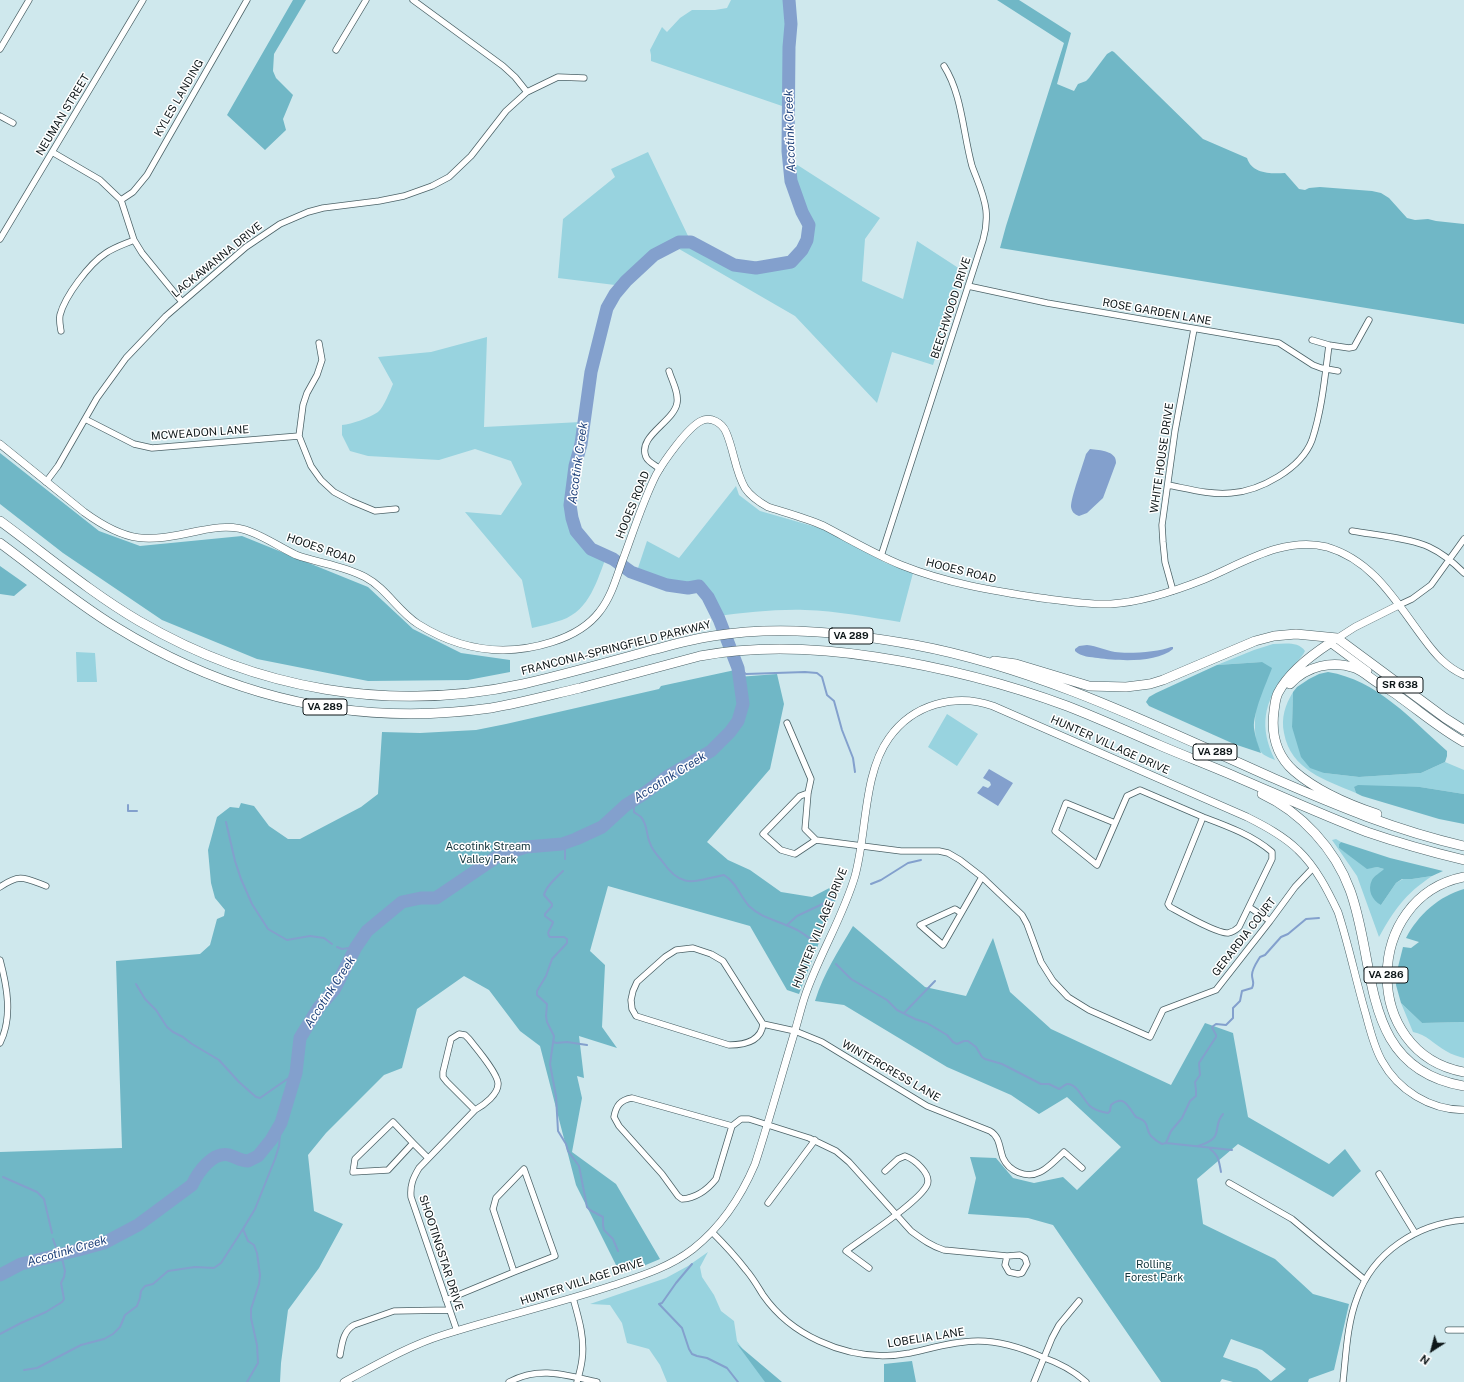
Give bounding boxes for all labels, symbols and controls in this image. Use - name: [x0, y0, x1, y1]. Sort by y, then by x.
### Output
- street label: KYLES LANDING: [151, 57, 207, 139]
- street label: NEUMAN STREET: [33, 72, 93, 158]
- water label: Accotink Creek: [781, 90, 799, 172]
- street label: LACKAWANNA DRIVE: [169, 220, 265, 300]
- street label: BEECHWOOD DRIVE: [928, 255, 974, 361]
- street label: ROSE GARDEN LANE: [1101, 296, 1213, 328]
- street label: WHITE HOUSE DRIVE: [1148, 402, 1176, 514]
- water label: Accotink Creek: [565, 421, 591, 505]
- street label: MCWEADON LANE: [150, 423, 250, 443]
- street label: HOOES ROAD: [613, 469, 653, 541]
- street label: HOOES ROAD: [285, 531, 357, 567]
- street label: HOOES ROAD: [925, 556, 997, 586]
- street label: FRANCONIA-SPRINGFIELD PARKWAY: [520, 618, 712, 678]
- road number: VA 289: [829, 628, 873, 644]
- road number: SR 638: [1377, 677, 1423, 693]
- road number: VA 289: [303, 699, 347, 715]
- street label: HUNTER VILLAGE DRIVE: [1049, 713, 1171, 777]
- road number: VA 289: [1193, 744, 1237, 760]
- water label: Accotink Creek: [631, 749, 709, 805]
- park label: Accotink Stream Valley Park: [445, 840, 531, 866]
- street label: HUNTER VILLAGE DRIVE: [790, 866, 850, 990]
- street label: GERARDIA COURT: [1209, 895, 1279, 979]
- water label: Accotink Creek: [302, 954, 358, 1030]
- road number: VA 286: [1364, 967, 1408, 983]
- street label: WINTERCRESS LANE: [839, 1037, 943, 1105]
- street label: SHOOTINGSTAR DRIVE: [416, 1193, 466, 1313]
- water label: Accotink Creek: [25, 1233, 109, 1269]
- street label: HUNTER VILLAGE DRIVE: [519, 1256, 645, 1308]
- park label: Rolling Forest Park: [1125, 1258, 1183, 1284]
- street label: LOBELIA LANE: [886, 1325, 966, 1351]
- north arrow: [1412, 1330, 1452, 1370]
- text: N: [1418, 1352, 1432, 1367]

